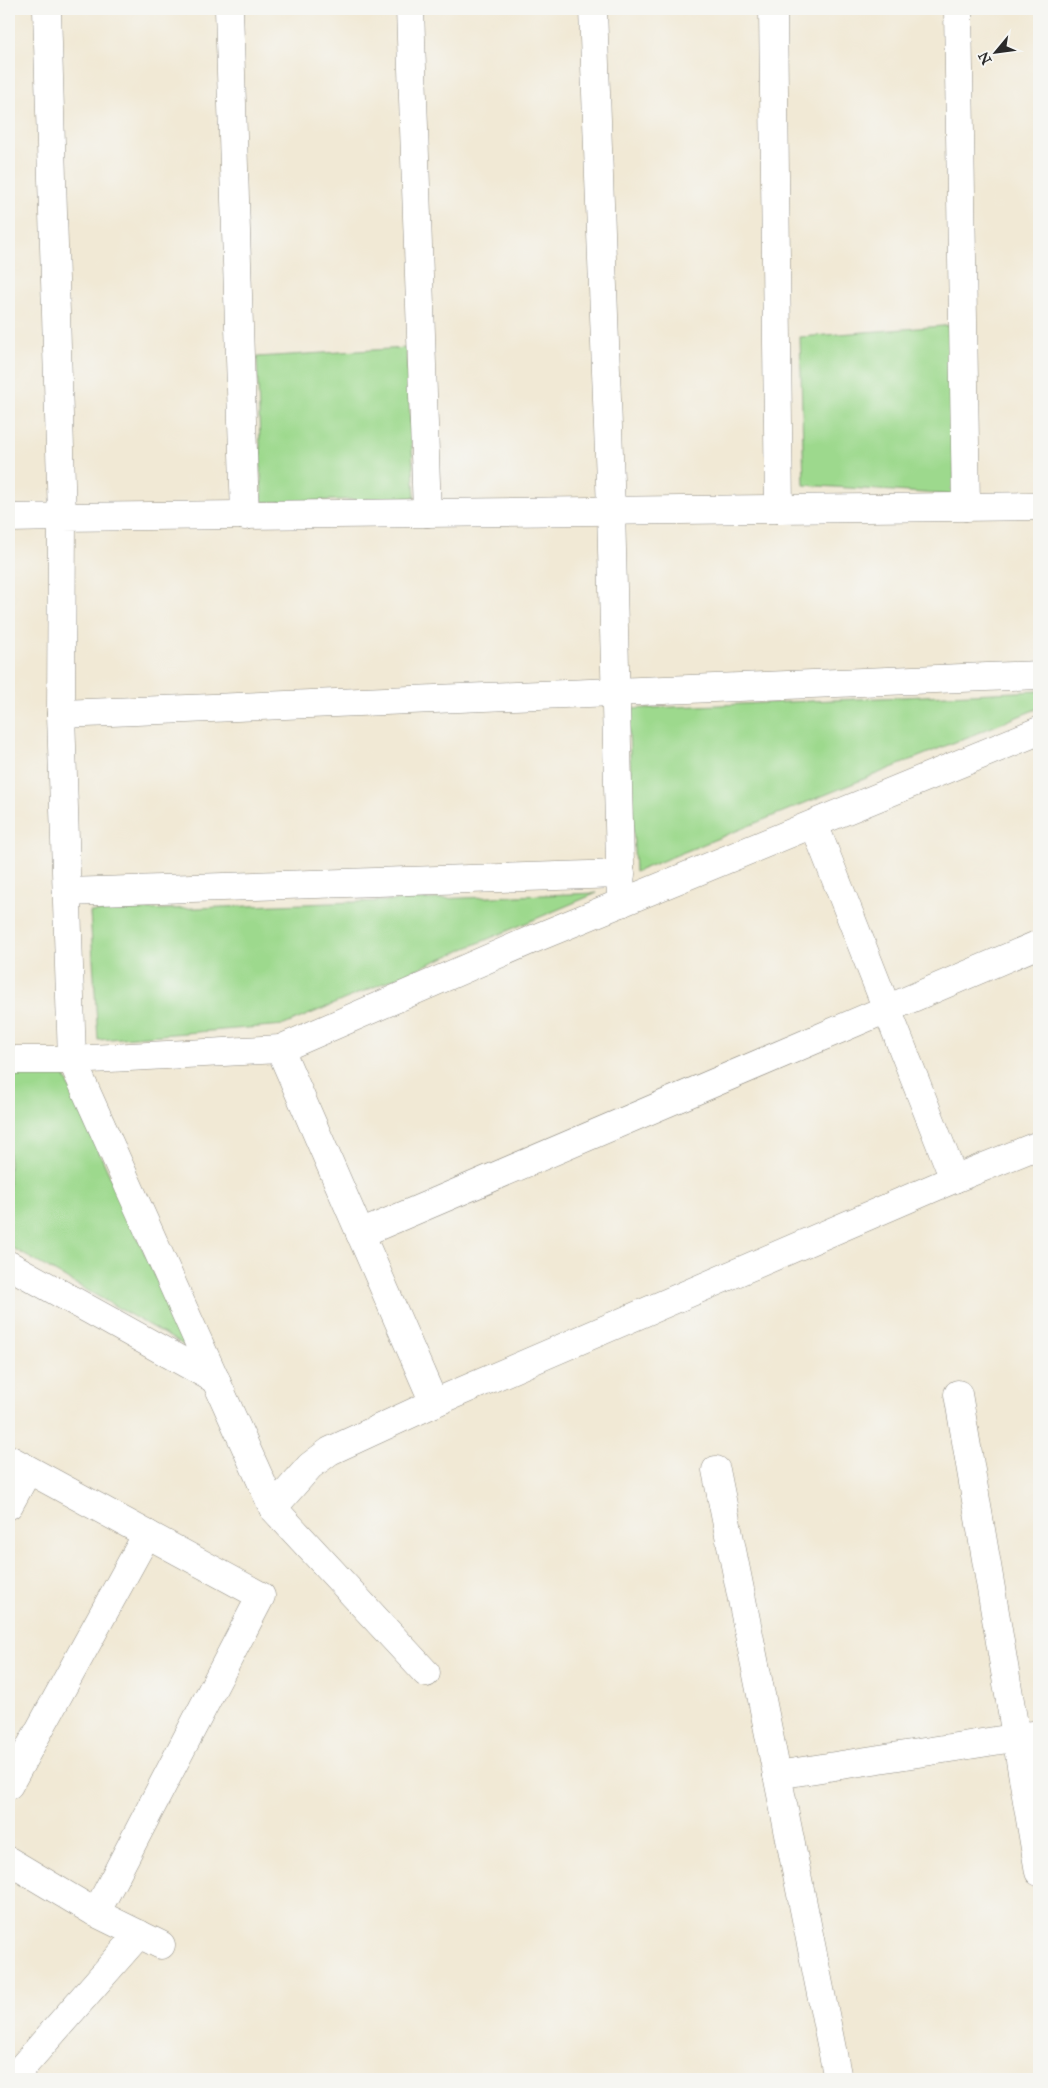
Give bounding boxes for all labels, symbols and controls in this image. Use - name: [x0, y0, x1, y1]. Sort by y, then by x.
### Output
- north arrow: [970, 28, 1020, 78]
- text: N: [975, 49, 995, 67]

